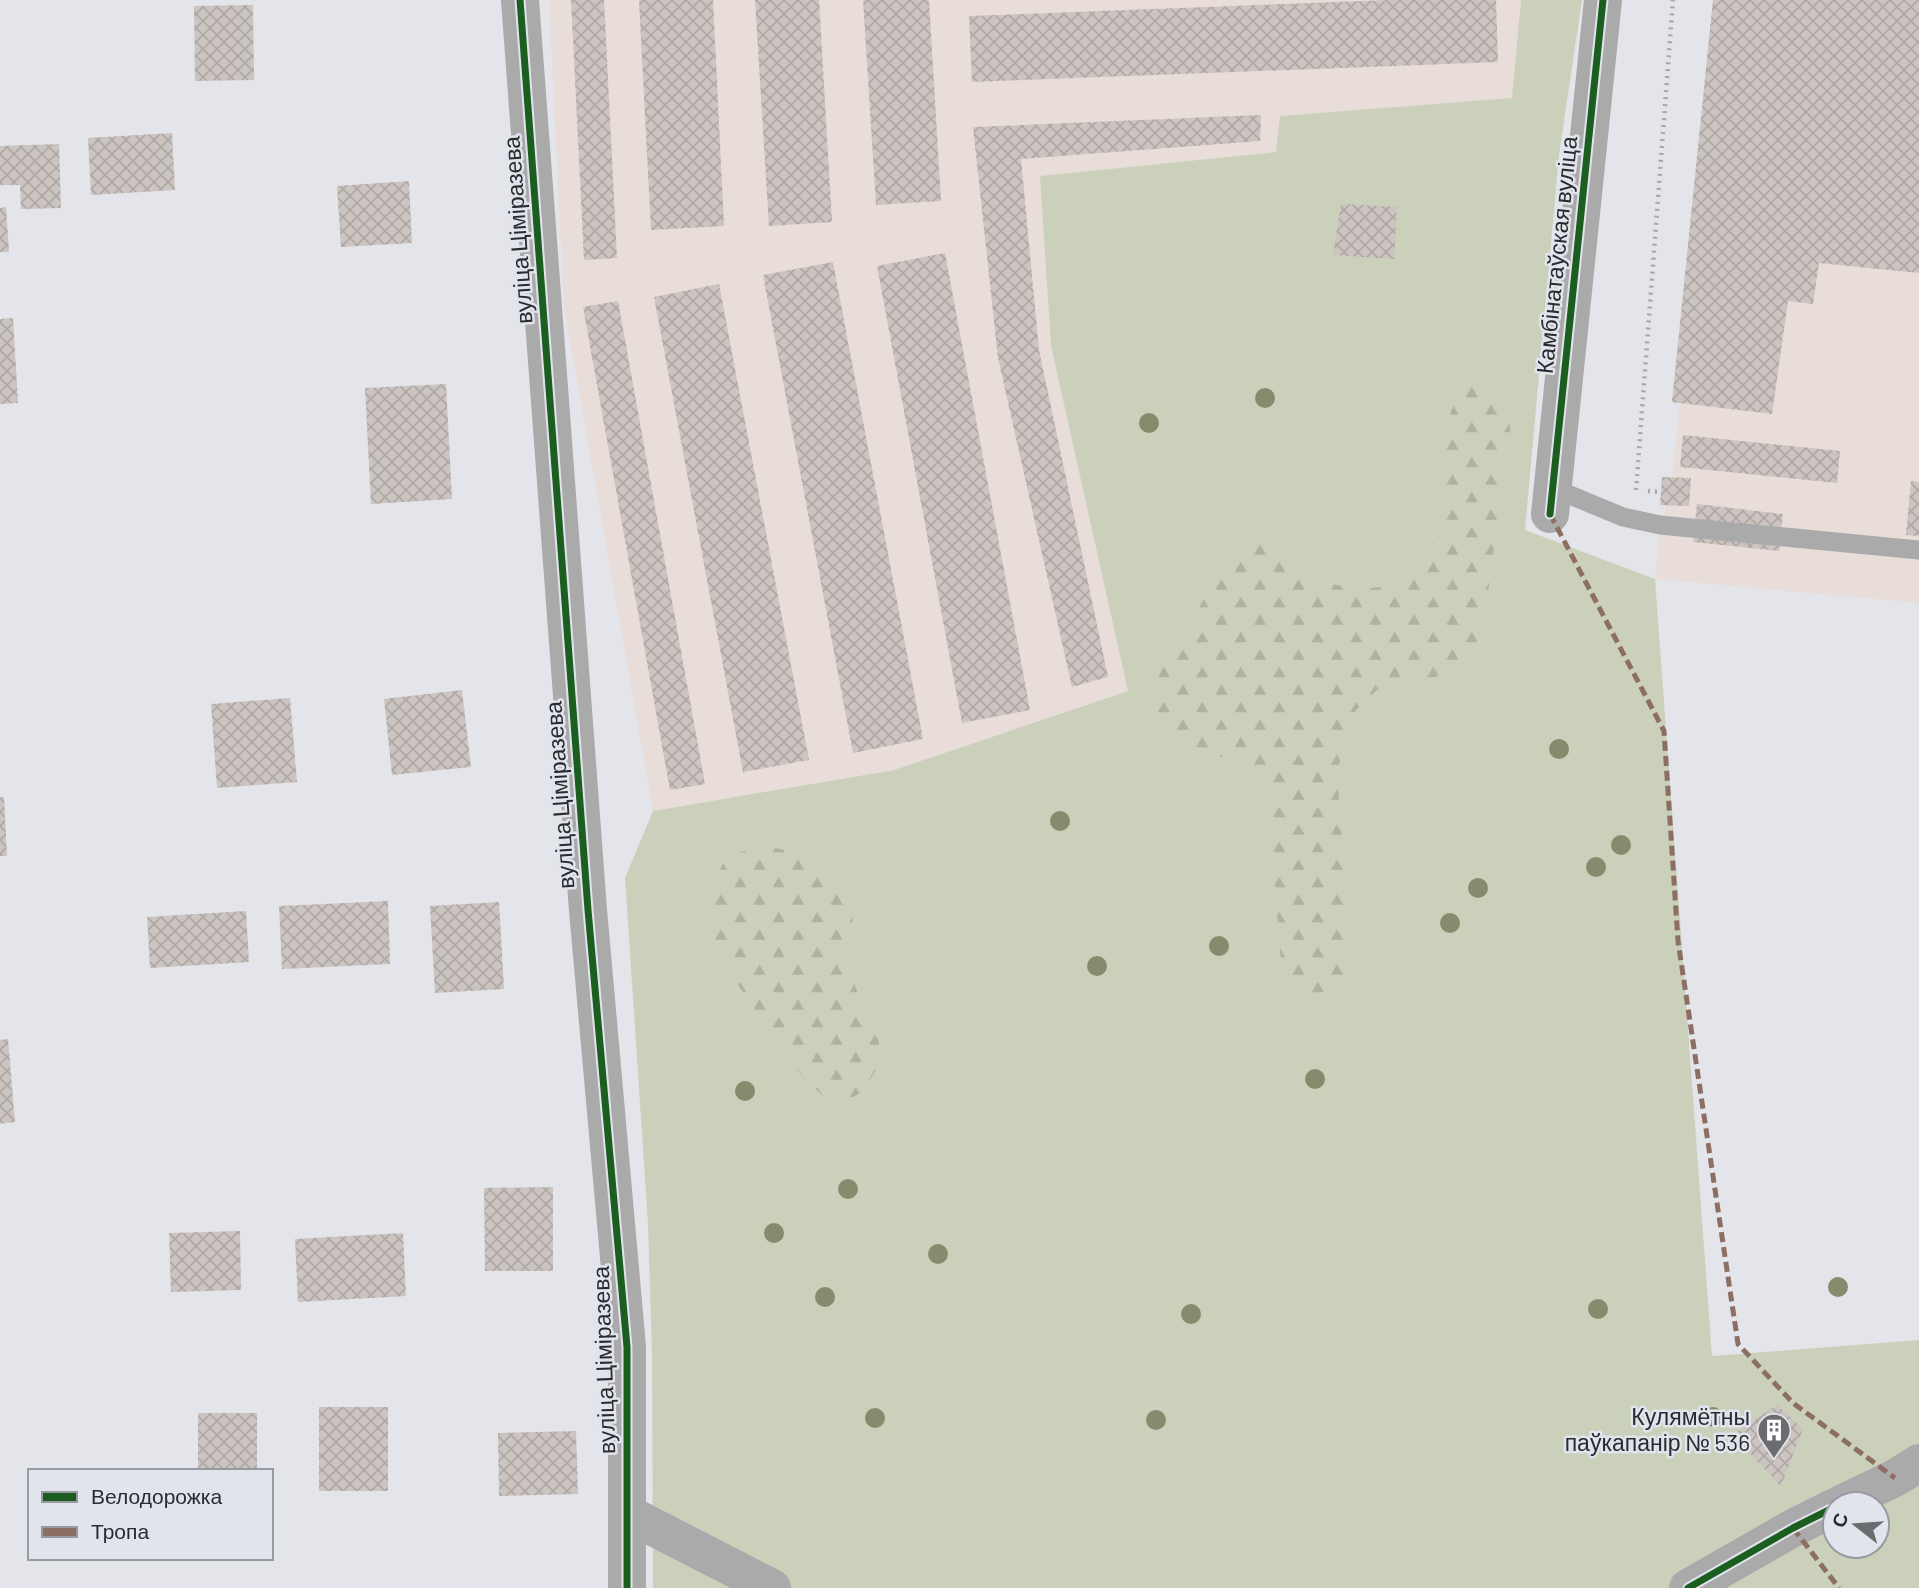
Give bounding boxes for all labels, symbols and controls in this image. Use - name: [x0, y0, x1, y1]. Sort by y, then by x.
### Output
- street label: вуліца Ціміразева: [496, 135, 538, 325]
- street label: Камбінатаўская вуліца: [1530, 135, 1582, 375]
- street label: вуліца Ціміразева: [538, 700, 580, 890]
- street label: вуліца Ціміразева: [586, 1265, 620, 1454]
- place label: Кулямётны паўкапанір № 536: [1565, 1402, 1750, 1456]
- building icon: Кулямётны паўкапанір № 536: [1755, 1411, 1793, 1460]
- legend: [28, 1469, 273, 1560]
- text: Велодорожка: [91, 1483, 222, 1508]
- north arrow: [1821, 1490, 1891, 1560]
- text: С: [1826, 1510, 1852, 1530]
- text: Тропа: [91, 1518, 149, 1543]

